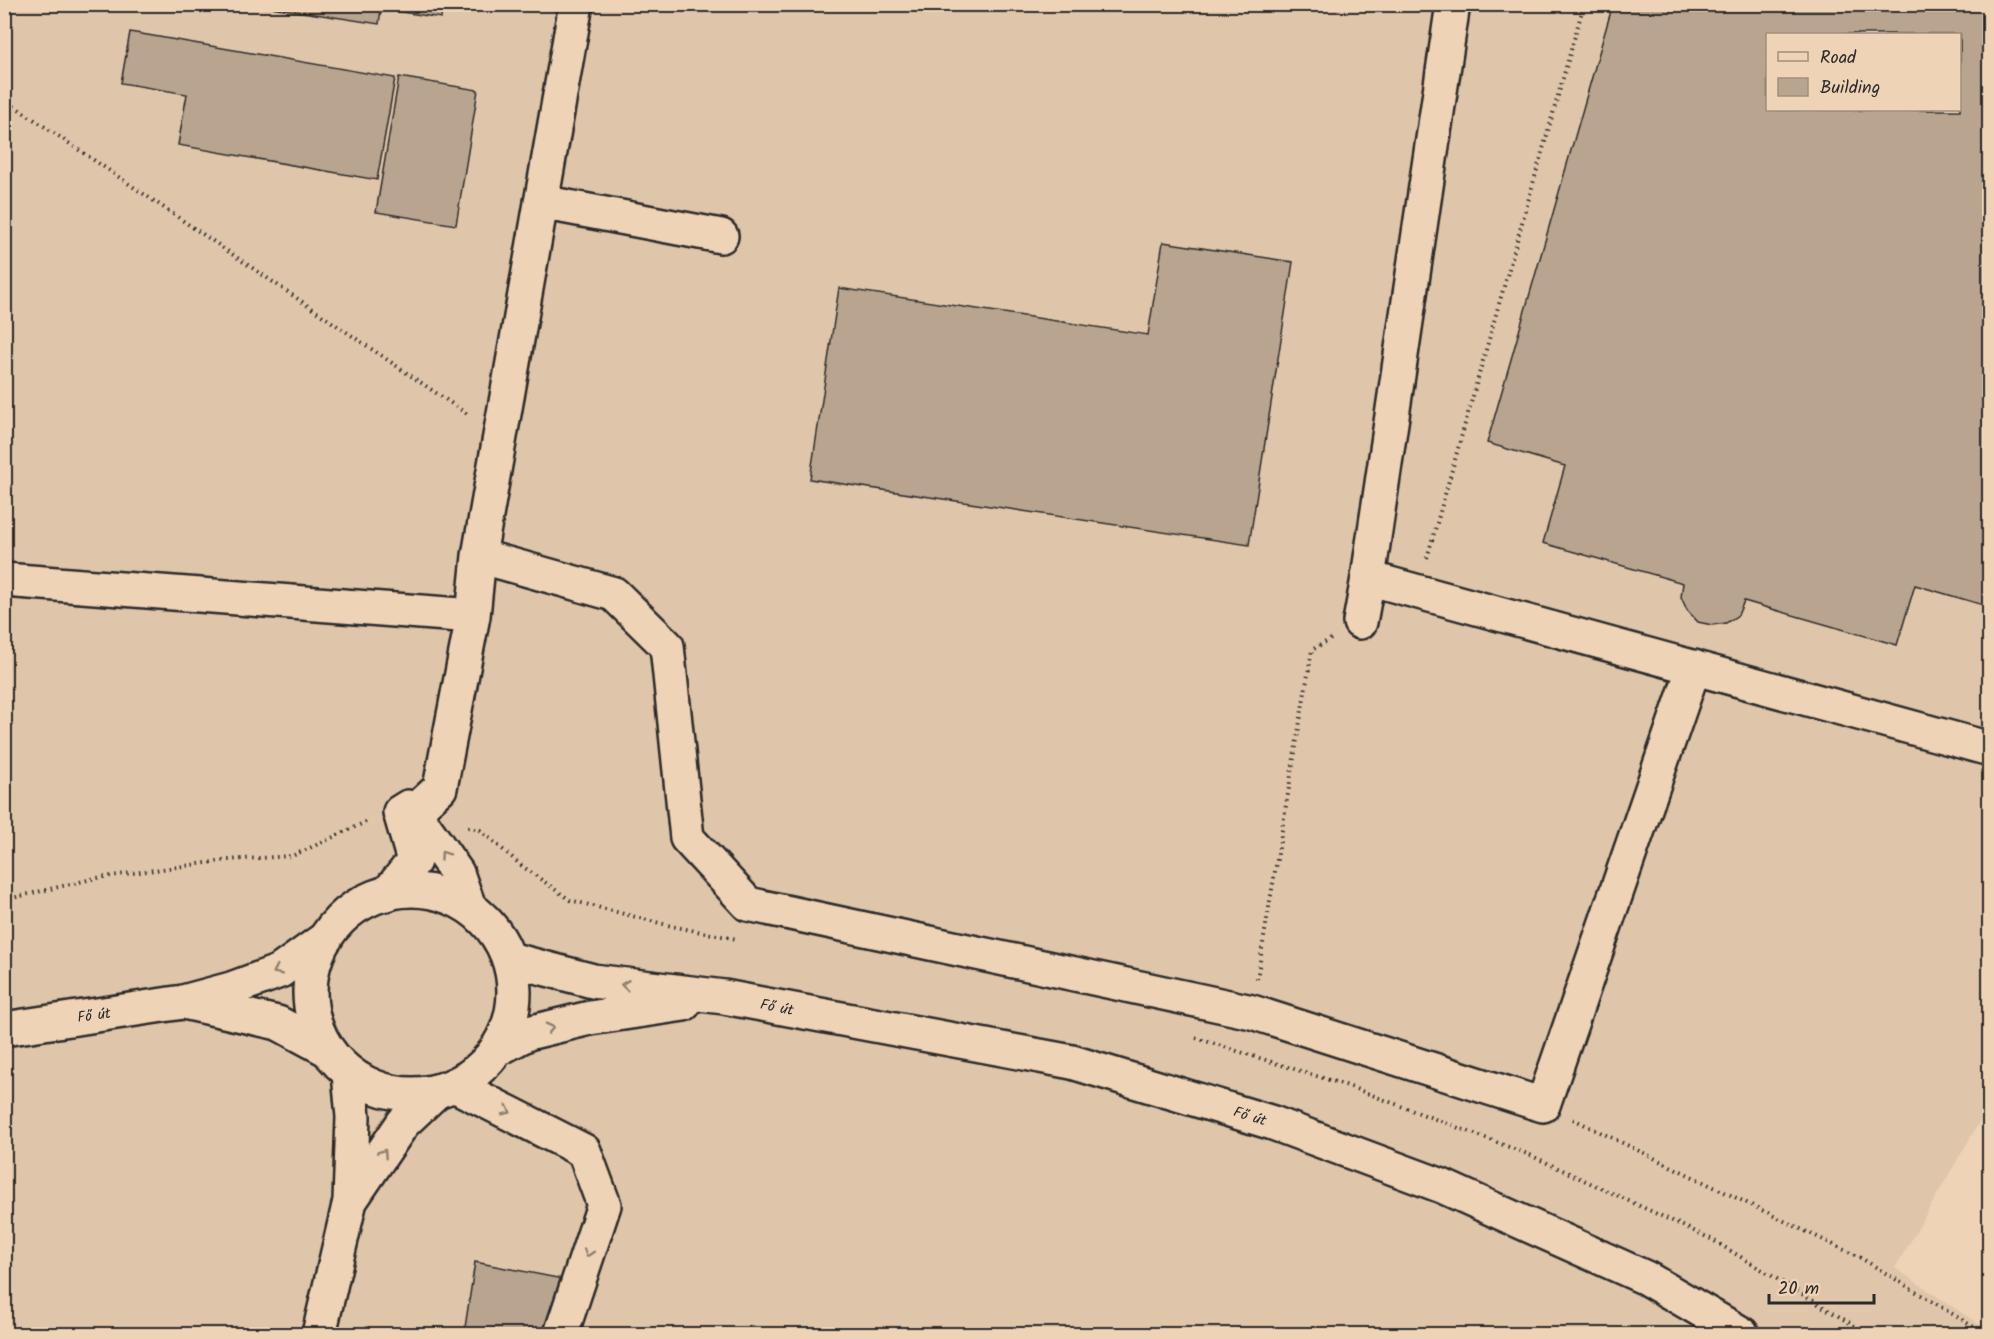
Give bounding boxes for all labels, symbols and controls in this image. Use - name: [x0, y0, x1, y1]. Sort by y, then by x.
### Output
- legend: [1766, 33, 1961, 111]
- text: Road: [1820, 44, 1857, 73]
- text: Building: [1820, 74, 1880, 103]
- one-way arrow: [440, 850, 451, 861]
- one-way arrow: [273, 963, 284, 975]
- one-way arrow: [620, 979, 629, 992]
- street label: Fő út: [758, 993, 796, 1023]
- street label: Fő út: [76, 1002, 113, 1030]
- one-way arrow: [545, 1022, 555, 1035]
- street label: Fő út: [1230, 1101, 1269, 1133]
- one-way arrow: [501, 1104, 511, 1115]
- one-way arrow: [376, 1149, 388, 1159]
- one-way arrow: [583, 1247, 595, 1258]
- scale bar: [1769, 1267, 1874, 1305]
- text: 20 m: [1778, 1275, 1819, 1304]

